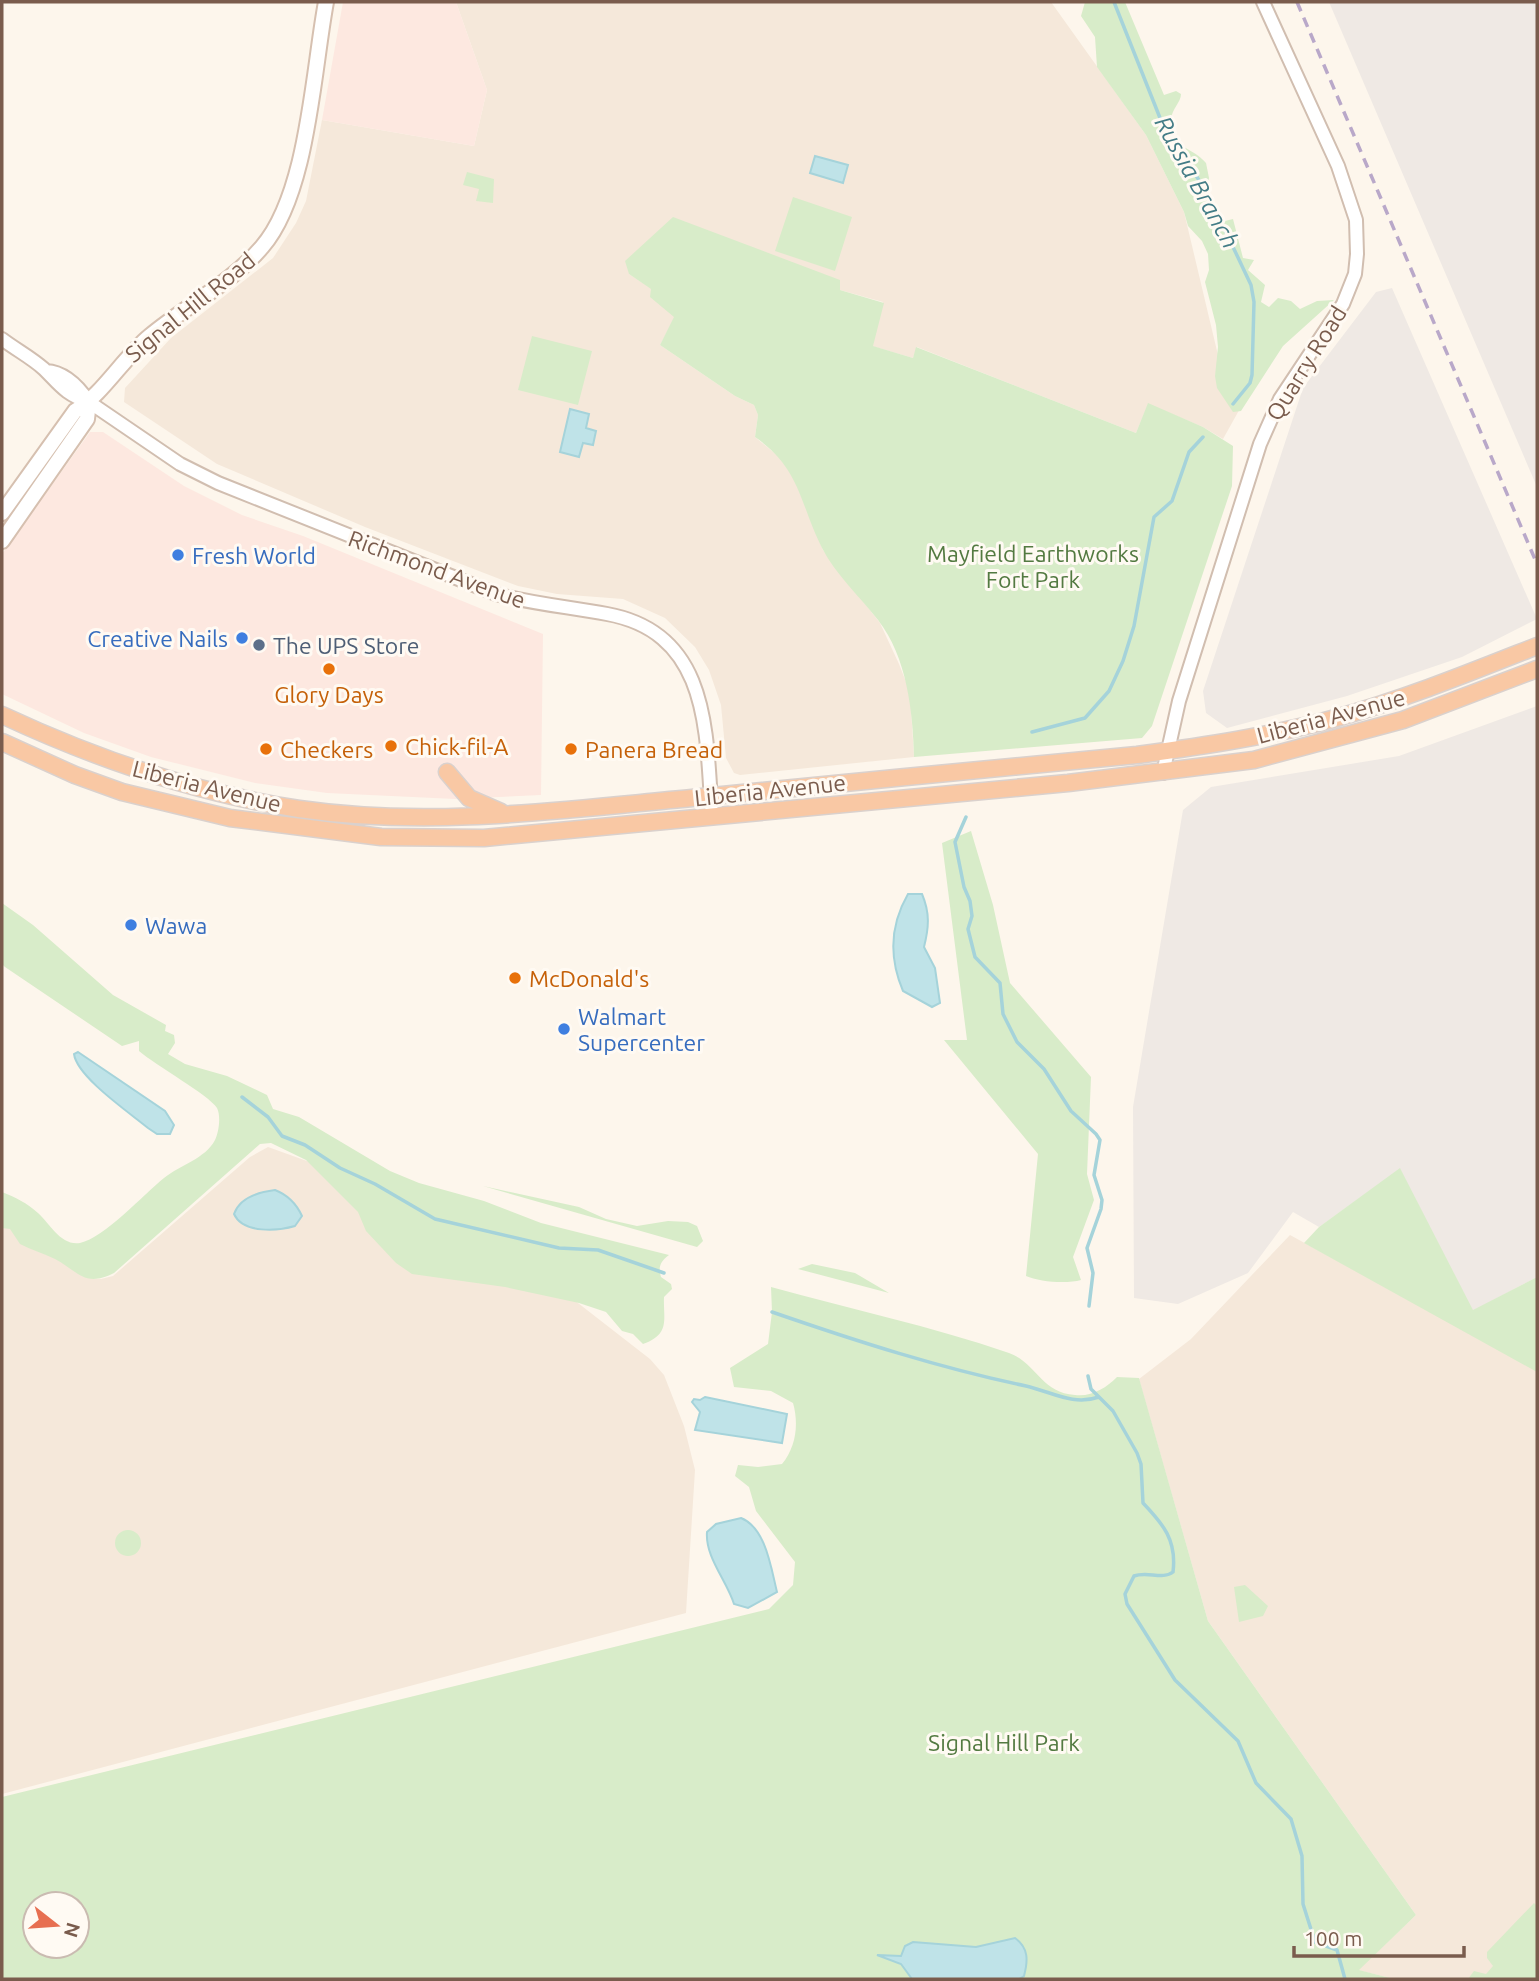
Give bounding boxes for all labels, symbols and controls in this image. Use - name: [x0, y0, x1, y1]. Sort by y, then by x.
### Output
- water label: Russia Branch: [1150, 111, 1244, 253]
- street label: Signal Hill Road: [120, 247, 260, 367]
- street label: Quarry Road: [1261, 301, 1351, 425]
- street label: Richmond Avenue: [345, 525, 529, 613]
- park label: Mayfield Earthworks Fort Park: [927, 541, 1139, 592]
- place label: Fresh World: [192, 543, 316, 568]
- marker: Fresh World: [170, 547, 186, 563]
- place label: Creative Nails: [87, 626, 228, 651]
- marker: Creative Nails: [234, 630, 250, 646]
- place label: The UPS Store: [273, 633, 420, 658]
- marker: The UPS Store: [251, 637, 267, 653]
- marker: Glory Days: [321, 661, 337, 677]
- place label: Glory Days: [274, 682, 384, 707]
- street label: Liberia Avenue: [1254, 684, 1408, 748]
- place label: Chick-fil-A: [405, 734, 508, 759]
- place label: Checkers: [280, 737, 373, 762]
- place label: Panera Bread: [585, 737, 723, 762]
- marker: Chick-fil-A: [383, 738, 399, 754]
- marker: Checkers: [258, 741, 274, 757]
- marker: Panera Bread: [563, 741, 579, 757]
- street label: Liberia Avenue: [130, 755, 284, 817]
- street label: Liberia Avenue: [693, 770, 847, 810]
- place label: Wawa: [145, 913, 207, 938]
- marker: Wawa: [123, 917, 139, 933]
- place label: McDonald's: [529, 966, 649, 991]
- marker: McDonald's: [507, 970, 523, 986]
- place label: Walmart Supercenter: [578, 1004, 705, 1055]
- marker: Walmart Supercenter: [556, 1021, 572, 1037]
- park label: Signal Hill Park: [928, 1730, 1080, 1755]
- north arrow: [21, 1890, 91, 1960]
- scale bar: [1294, 1914, 1464, 1958]
- text: N: [60, 1920, 85, 1940]
- text: 100 m: [1304, 1926, 1362, 1950]

